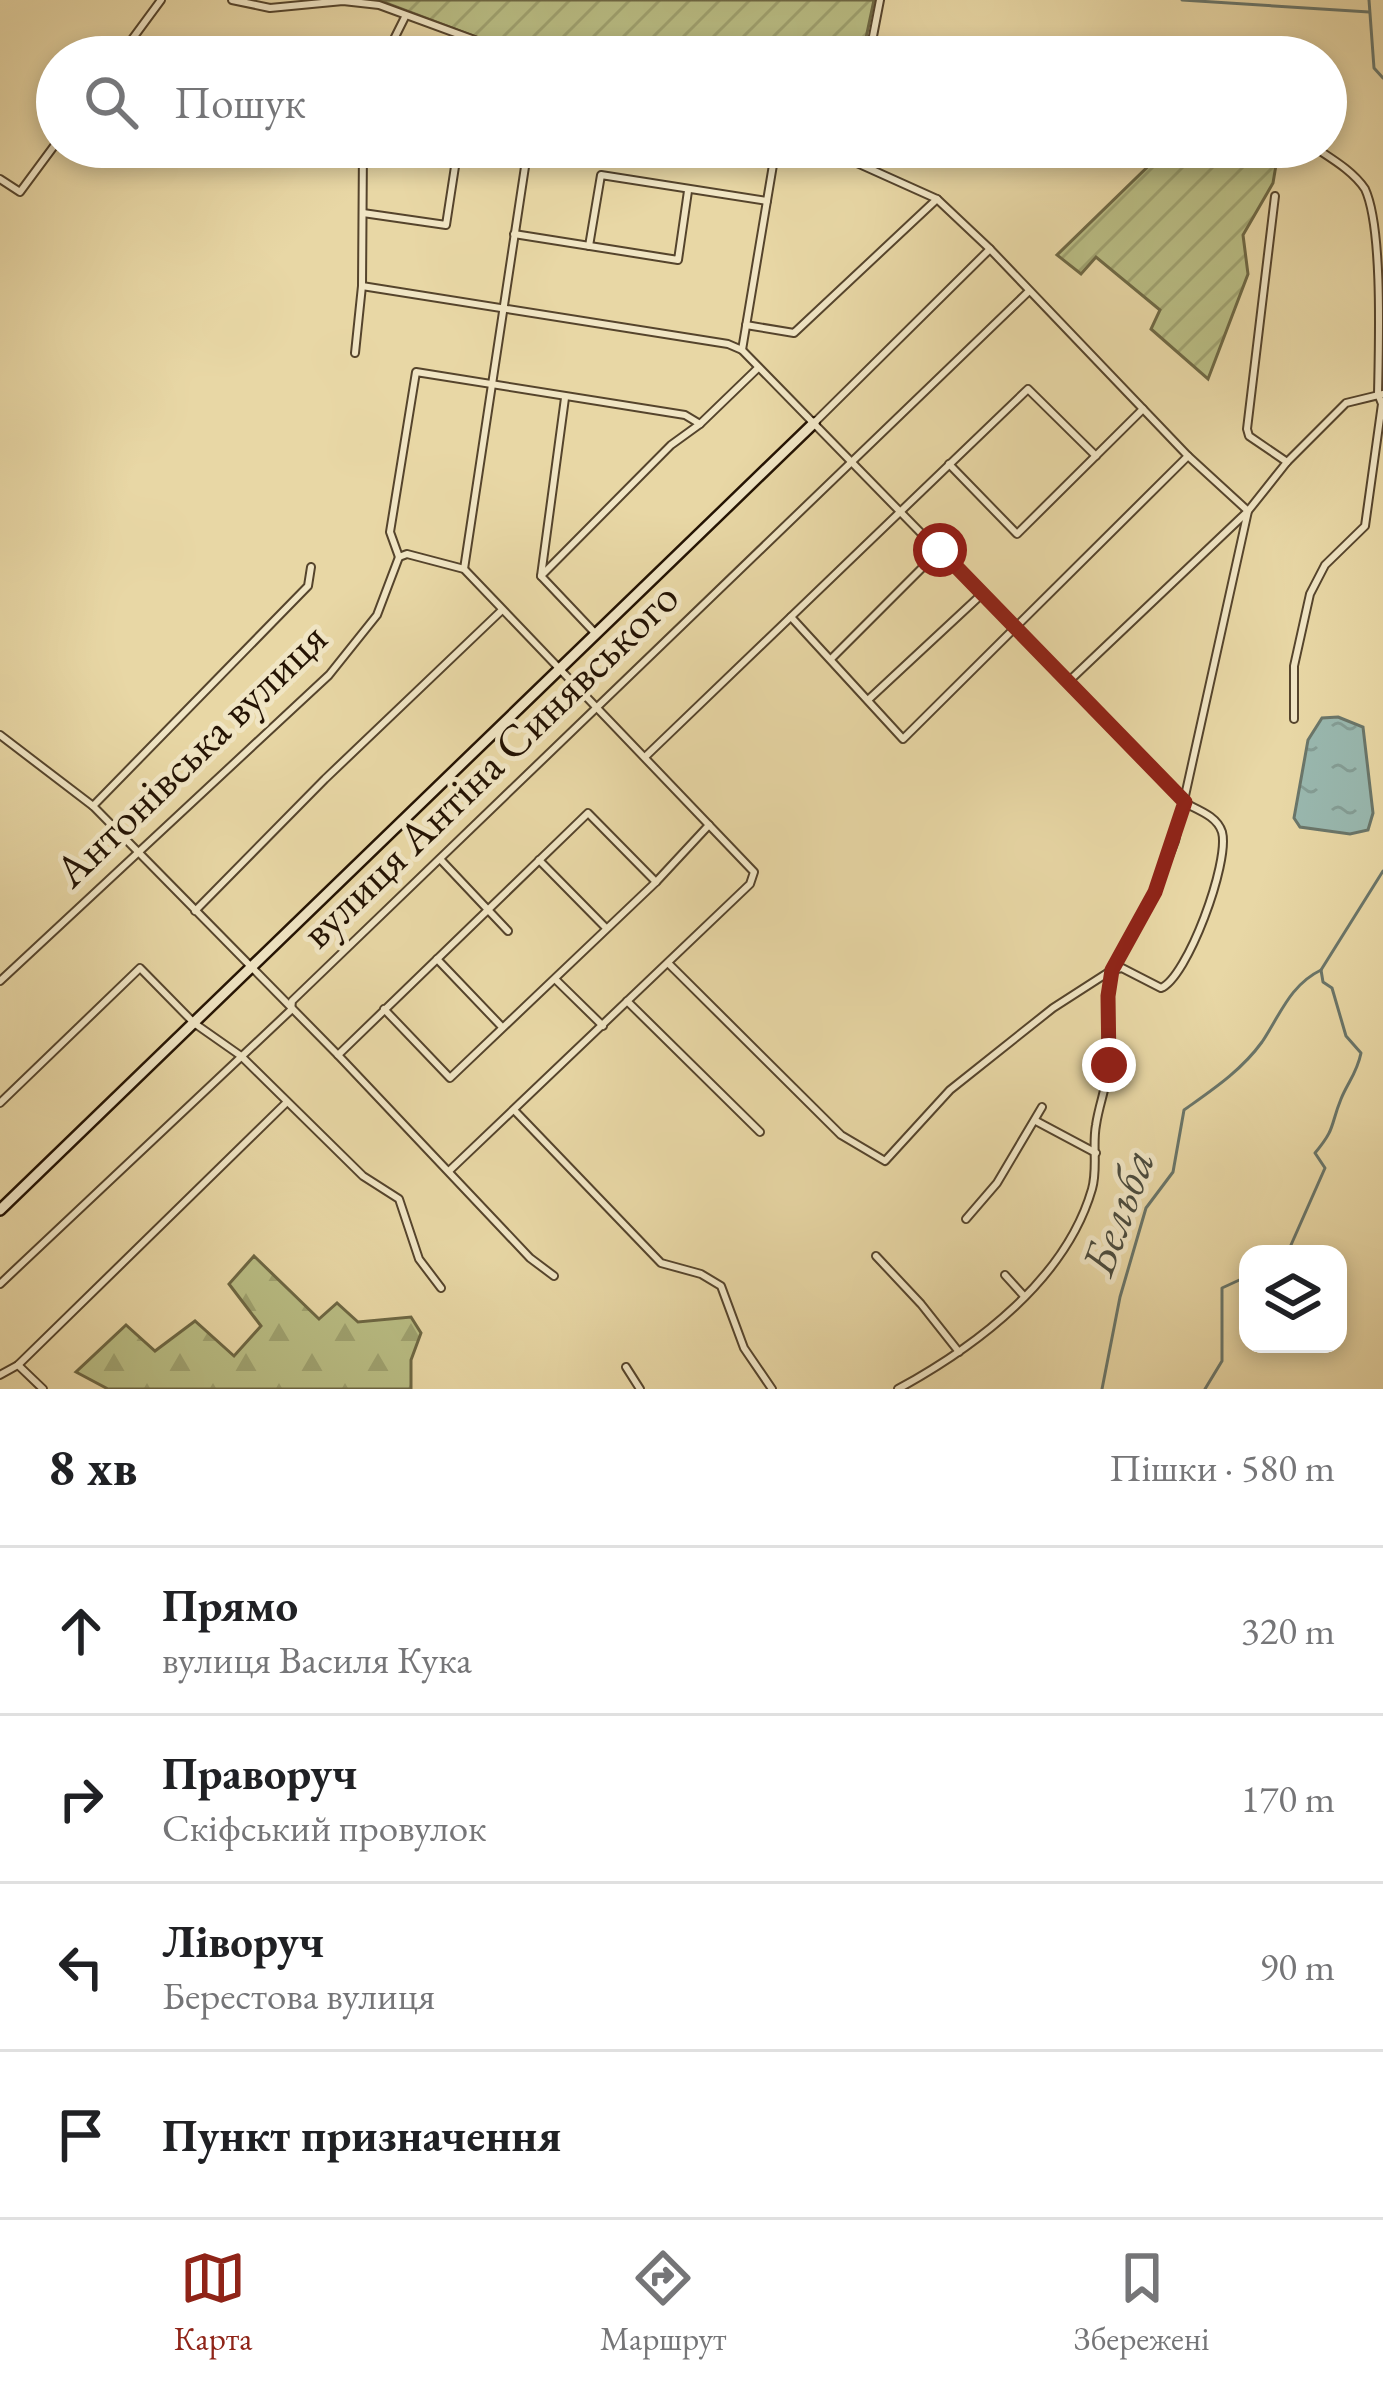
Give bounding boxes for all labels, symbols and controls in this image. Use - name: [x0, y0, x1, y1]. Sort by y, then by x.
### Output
- search box: [36, 36, 1347, 168]
- icon: search: [78, 69, 144, 135]
- text: Пошук: [174, 73, 306, 131]
- route start: [913, 523, 967, 577]
- street label: вулиця Антіна Синявського: [288, 568, 690, 960]
- street label: Антонівська вулиця: [41, 609, 339, 900]
- route end: [1082, 1038, 1136, 1092]
- water label: Бельба: [1065, 1140, 1168, 1284]
- map controls: [1239, 1245, 1347, 1353]
- button: layers: [1239, 1245, 1347, 1353]
- text: 8 хв: [48, 1434, 137, 1500]
- text: Пішки · 580 m: [1109, 1442, 1335, 1493]
- text: Прямо: [162, 1576, 298, 1634]
- icon: ahead: [48, 1598, 114, 1664]
- text: 320 m: [1241, 1605, 1335, 1656]
- text: вулиця Василя Кука: [162, 1634, 472, 1685]
- text: Праворуч: [162, 1744, 357, 1802]
- icon: right: [48, 1766, 114, 1832]
- text: 170 m: [1241, 1773, 1335, 1824]
- text: Скіфський провулок: [162, 1802, 487, 1853]
- text: Ліворуч: [162, 1912, 324, 1970]
- icon: left: [48, 1934, 114, 2000]
- text: 90 m: [1259, 1941, 1335, 1992]
- text: Берестова вулиця: [162, 1970, 435, 2021]
- icon: arrive: [48, 2102, 114, 2168]
- text: Пункт призначення: [162, 2106, 561, 2164]
- tab: Карта: [174, 2245, 253, 2360]
- tab: Маршрут: [600, 2245, 726, 2360]
- tab: Збережені: [1074, 2245, 1209, 2360]

